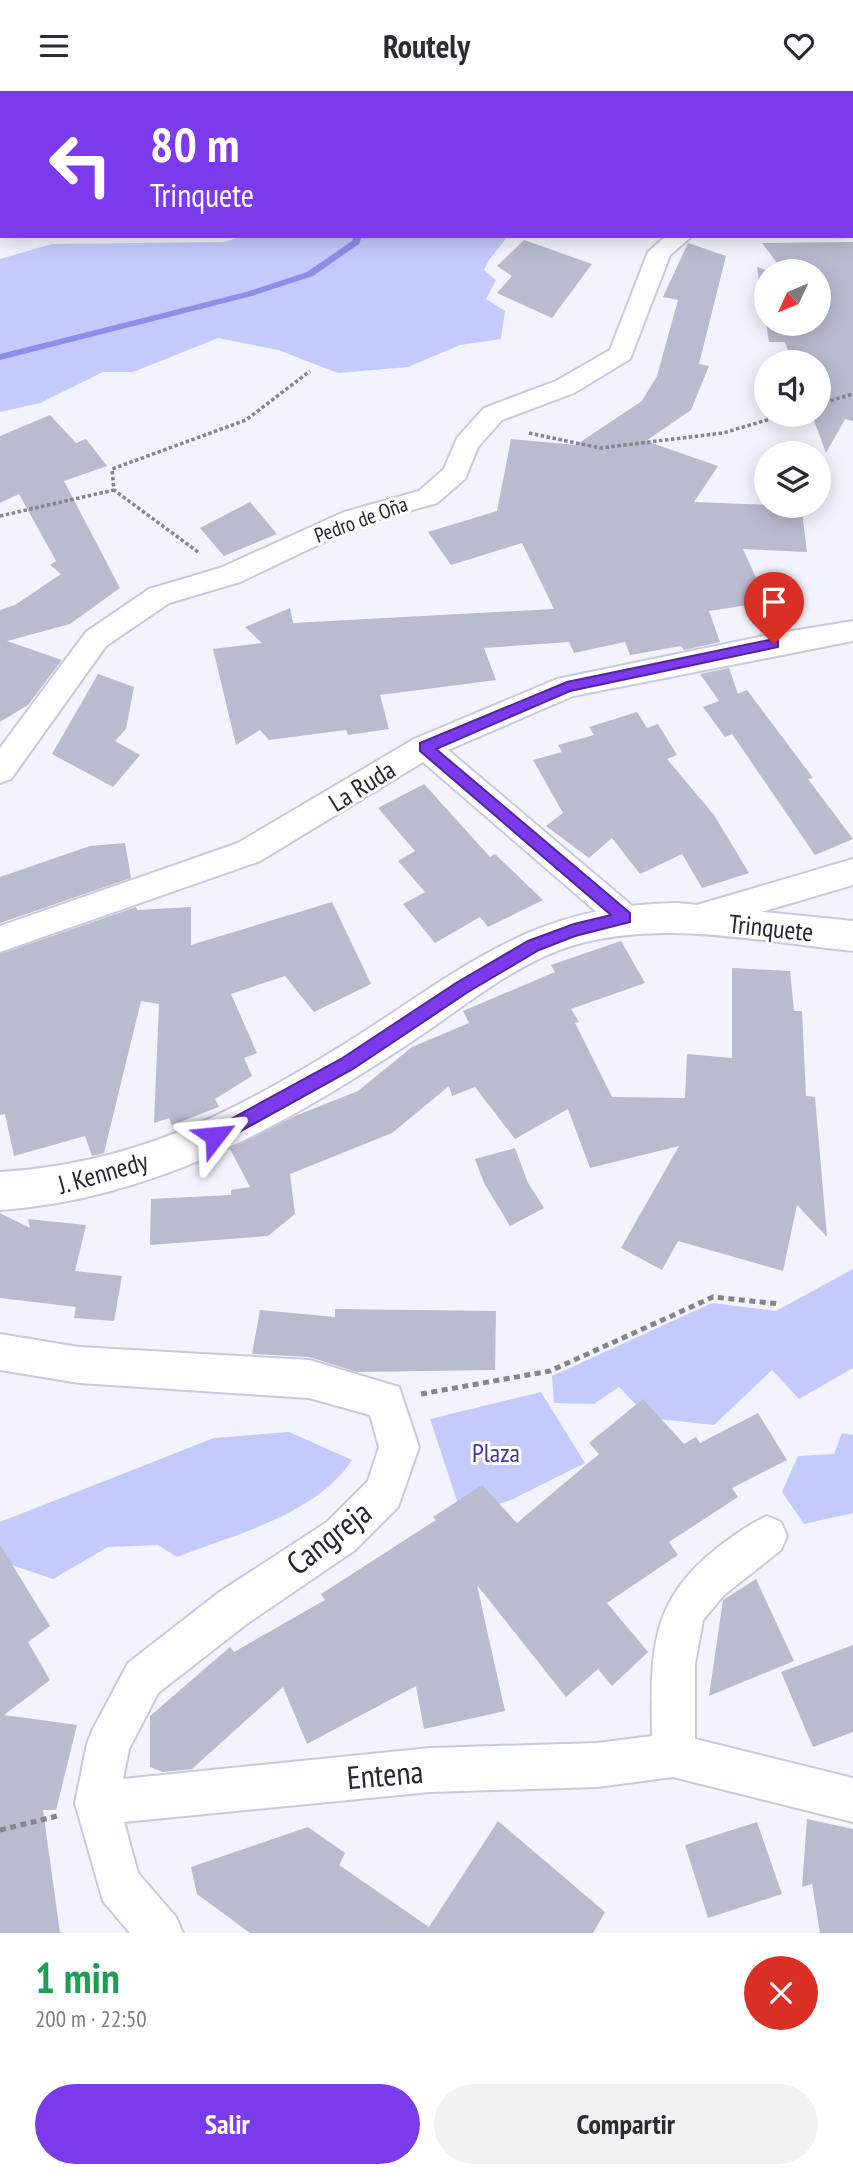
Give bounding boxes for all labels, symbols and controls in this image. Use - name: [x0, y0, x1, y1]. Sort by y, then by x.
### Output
- text: Routely: [383, 25, 470, 67]
- icon: menu: [35, 27, 73, 65]
- icon: heart: [780, 27, 818, 65]
- text: 80 m: [150, 112, 239, 176]
- icon: left: [35, 119, 126, 210]
- text: Trinquete: [150, 174, 254, 216]
- north arrow: [754, 259, 831, 336]
- map controls: [754, 259, 831, 518]
- button: sound: [754, 350, 831, 427]
- button: layers: [754, 441, 831, 518]
- street label: Pedro de Oña: [311, 490, 411, 549]
- pin: [744, 572, 804, 644]
- icon: arrive: [755, 583, 793, 621]
- street label: La Ruda: [323, 753, 401, 819]
- street label: Trinquete: [727, 907, 815, 948]
- position arrow: [178, 1099, 252, 1173]
- street label: J. Kennedy: [53, 1144, 152, 1201]
- park label: Plaza: [472, 1436, 520, 1469]
- street label: Cangreja: [277, 1491, 379, 1583]
- street label: Entena: [345, 1750, 425, 1798]
- text: 1 min: [35, 1950, 120, 2005]
- button: close: [744, 1956, 818, 2030]
- text: 200 m · 22:50: [35, 2004, 147, 2033]
- button: Salir: [35, 2084, 420, 2164]
- button: Compartir: [434, 2084, 818, 2164]

